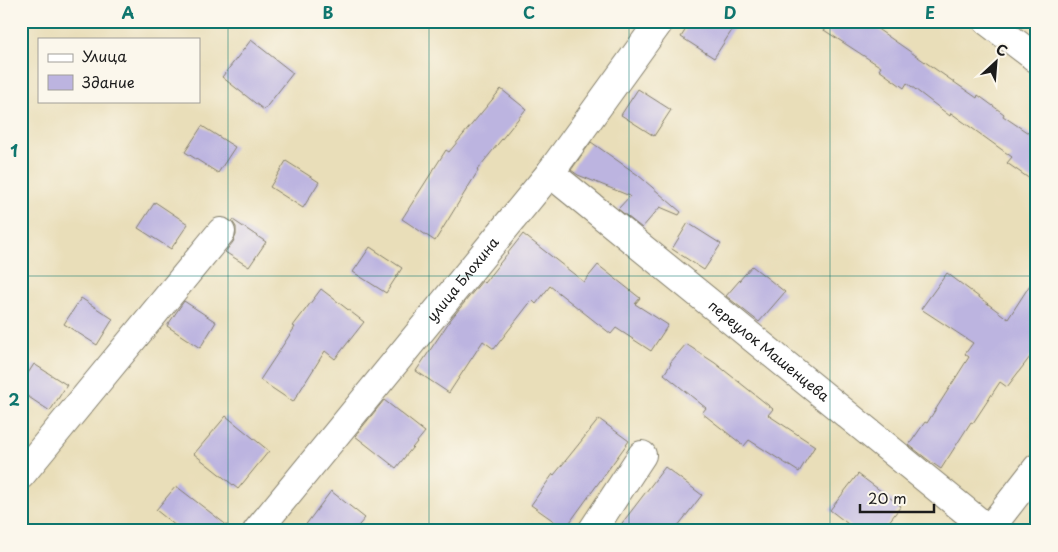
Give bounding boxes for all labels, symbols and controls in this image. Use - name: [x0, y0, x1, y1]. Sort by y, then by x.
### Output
- text: A: [122, 0, 135, 24]
- text: B: [323, 0, 334, 24]
- text: C: [523, 0, 535, 24]
- text: D: [724, 0, 736, 24]
- text: E: [925, 0, 935, 24]
- legend: [38, 38, 200, 102]
- north arrow: [970, 38, 1020, 88]
- text: С: [993, 38, 1011, 62]
- text: Улица: [82, 44, 127, 67]
- text: Здание: [82, 70, 135, 93]
- text: 1: [10, 138, 18, 162]
- street label: улица Блохина: [421, 232, 504, 326]
- street label: переулок Машенцева: [704, 295, 834, 406]
- text: 2: [8, 387, 20, 411]
- scale bar: [860, 482, 934, 514]
- text: 20 m: [868, 486, 907, 509]

